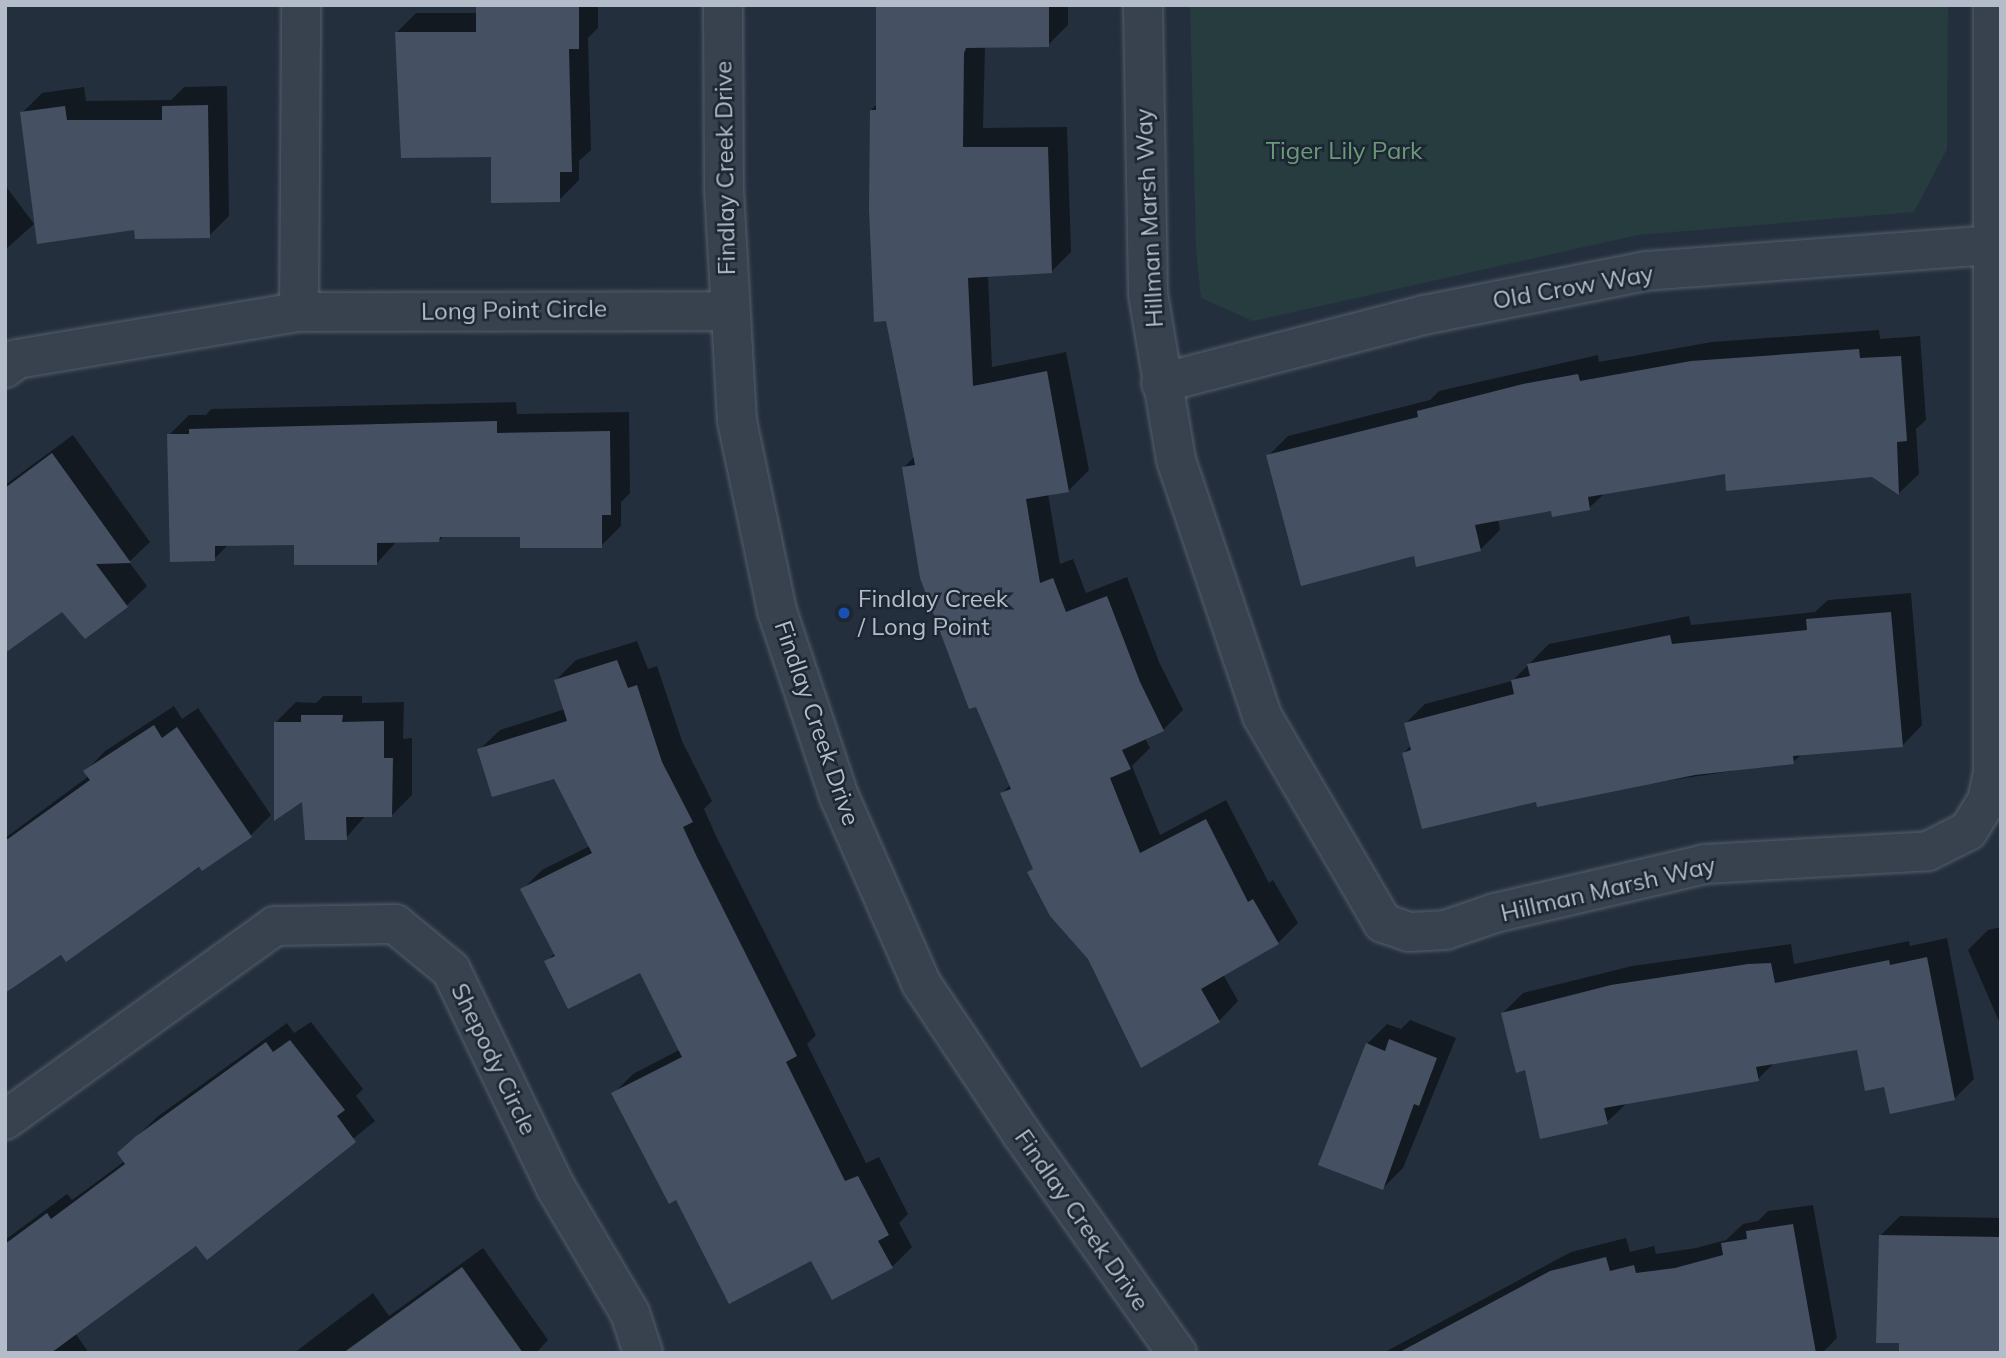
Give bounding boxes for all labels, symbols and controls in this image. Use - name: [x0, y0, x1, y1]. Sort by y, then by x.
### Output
- street label: Findlay Creek Drive: [709, 61, 741, 275]
- street label: Hillman Marsh Way: [1129, 108, 1169, 328]
- park label: Tiger Lily Park: [1266, 137, 1422, 165]
- street label: Old Crow Way: [1490, 259, 1656, 315]
- street label: Long Point Circle: [421, 294, 607, 326]
- place label: Findlay Creek / Long Point: [858, 585, 1008, 641]
- marker: Findlay Creek / Long Point: [836, 605, 852, 621]
- street label: Findlay Creek Drive: [768, 617, 866, 829]
- street label: Hillman Marsh Way: [1498, 850, 1718, 928]
- street label: Shepody Circle: [445, 979, 543, 1139]
- street label: Findlay Creek Drive: [1009, 1124, 1155, 1316]

